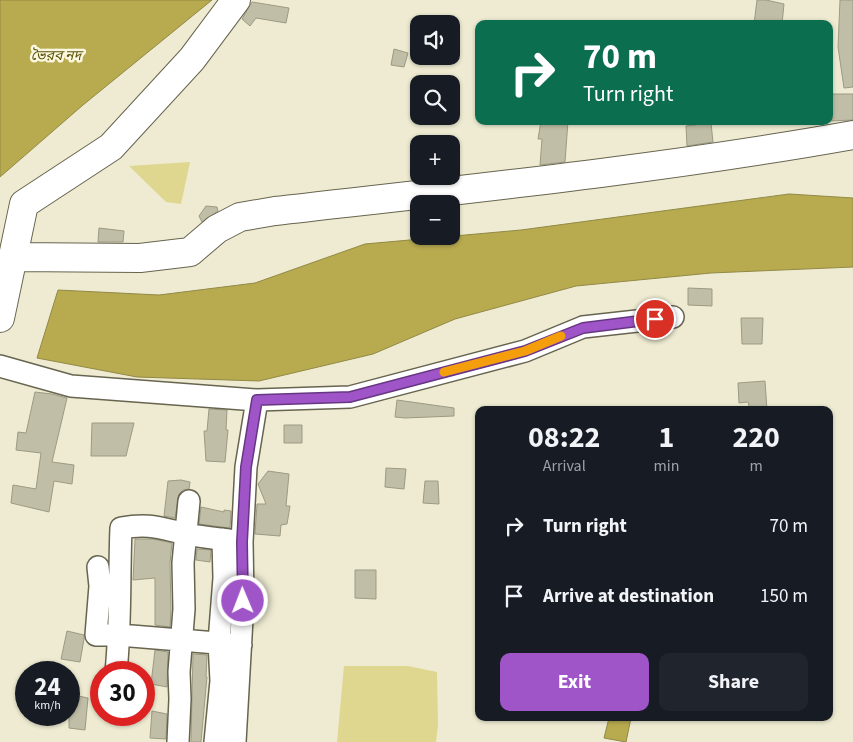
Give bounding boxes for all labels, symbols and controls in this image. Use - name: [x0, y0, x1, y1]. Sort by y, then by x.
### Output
- map controls: [410, 15, 460, 245]
- button: sound: [410, 15, 460, 65]
- text: 70 m: [583, 32, 657, 82]
- icon: right: [500, 40, 565, 105]
- water label: ভৈরব নদ: [31, 46, 85, 66]
- button: search: [410, 75, 460, 125]
- text: Turn right: [583, 78, 673, 110]
- button: +: [410, 135, 460, 185]
- button: −: [410, 195, 460, 245]
- pin: [634, 298, 676, 340]
- icon: arrive: [641, 305, 669, 333]
- text: 08:22: [528, 416, 600, 459]
- text: 1: [658, 416, 674, 459]
- text: 220: [732, 416, 780, 459]
- text: Arrival: [543, 455, 586, 477]
- text: min: [653, 455, 679, 477]
- text: m: [750, 455, 763, 477]
- icon: right: [500, 512, 528, 540]
- text: Turn right: [543, 513, 627, 540]
- text: 70 m: [770, 513, 808, 540]
- position arrow: [216, 574, 268, 626]
- icon: arrive: [500, 582, 528, 610]
- text: Arrive at destination: [543, 583, 714, 610]
- text: 150 m: [760, 583, 808, 610]
- button: Exit: [500, 653, 649, 711]
- button: Share: [659, 653, 808, 711]
- speed limit sign: 30: [90, 661, 155, 726]
- text: 24: [34, 669, 61, 705]
- text: km/h: [34, 697, 61, 714]

